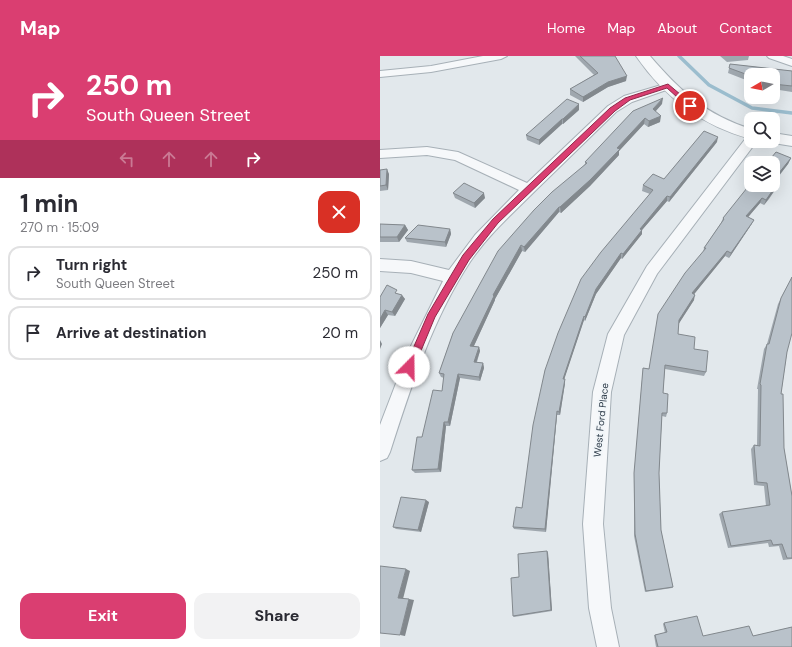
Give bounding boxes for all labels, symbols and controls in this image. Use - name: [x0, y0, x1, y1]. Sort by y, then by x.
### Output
- text: Map: [20, 16, 60, 41]
- text: Home: [547, 19, 585, 37]
- text: Map: [607, 19, 635, 37]
- text: About: [657, 19, 697, 37]
- text: Contact: [719, 19, 772, 37]
- text: 250 m: [86, 67, 172, 104]
- north arrow: [744, 68, 780, 104]
- map controls: [744, 68, 780, 192]
- icon: right: [20, 72, 72, 124]
- pin: [673, 89, 707, 123]
- icon: arrive: [679, 95, 701, 117]
- text: South Queen Street: [86, 103, 250, 127]
- button: search: [744, 112, 780, 148]
- icon: left: [116, 148, 138, 170]
- icon: ahead: [158, 148, 180, 170]
- icon: ahead: [200, 148, 222, 170]
- icon: right: [242, 148, 264, 170]
- button: layers: [744, 156, 780, 192]
- text: 1 min: [20, 188, 78, 219]
- button: close: [318, 191, 360, 233]
- text: 270 m · 15:09: [20, 219, 99, 236]
- text: Turn right: [56, 255, 127, 275]
- icon: right: [22, 262, 44, 284]
- text: 250 m: [313, 263, 358, 283]
- text: South Queen Street: [56, 275, 175, 292]
- icon: arrive: [22, 322, 44, 344]
- text: Arrive at destination: [56, 323, 207, 343]
- text: 20 m: [322, 323, 358, 343]
- position arrow: [388, 346, 430, 388]
- street label: West Ford Place: [591, 382, 611, 458]
- button: Exit: [20, 593, 186, 639]
- button: Share: [194, 593, 360, 639]

